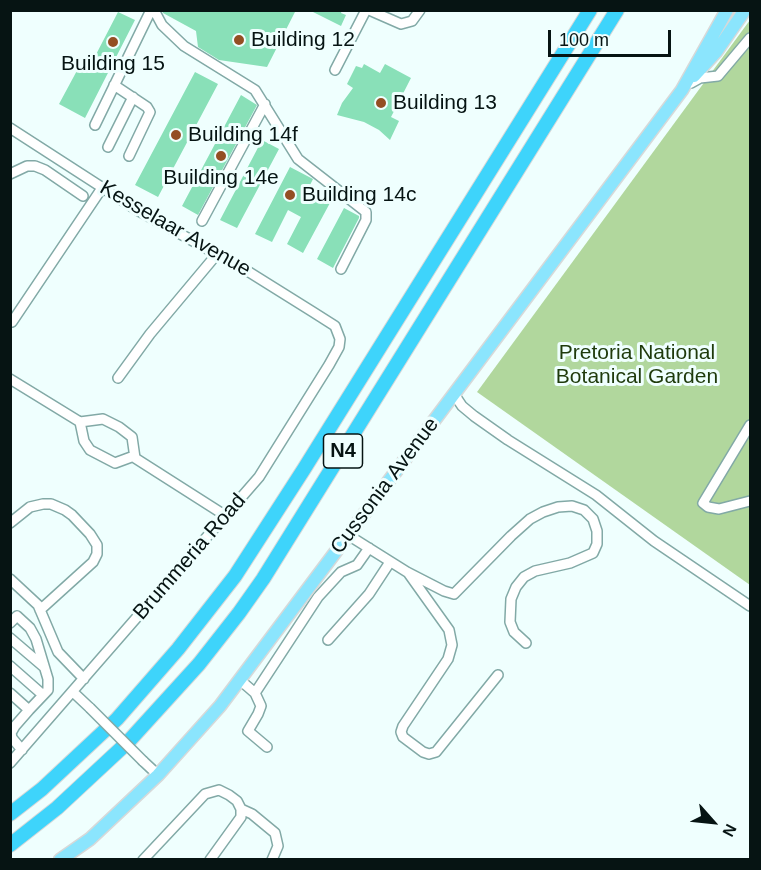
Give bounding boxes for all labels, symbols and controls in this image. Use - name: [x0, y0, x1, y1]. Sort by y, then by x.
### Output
- scale bar: [551, 18, 674, 56]
- place label: Building 12: [251, 27, 355, 53]
- text: 100 m: [559, 30, 609, 50]
- marker: Building 12: [232, 33, 246, 47]
- marker: Building 15: [106, 35, 120, 49]
- place label: Building 15: [61, 51, 165, 77]
- place label: Building 13: [393, 90, 497, 116]
- marker: Building 13: [374, 96, 388, 110]
- place label: Building 14f: [188, 122, 298, 148]
- marker: Building 14f: [169, 128, 183, 142]
- marker: Building 14e: [214, 149, 228, 163]
- place label: Building 14e: [163, 165, 279, 191]
- street label: Kesselaar Avenue: [95, 176, 255, 282]
- place label: Building 14c: [302, 182, 416, 208]
- marker: Building 14c: [283, 188, 297, 202]
- park label: Pretoria National Botanical Garden: [556, 340, 718, 390]
- street label: Cussonia Avenue: [326, 413, 444, 559]
- road number: N4: [324, 434, 362, 468]
- street label: Brummeria Road: [128, 489, 252, 625]
- north arrow: [683, 792, 743, 852]
- text: N: [719, 821, 740, 839]

